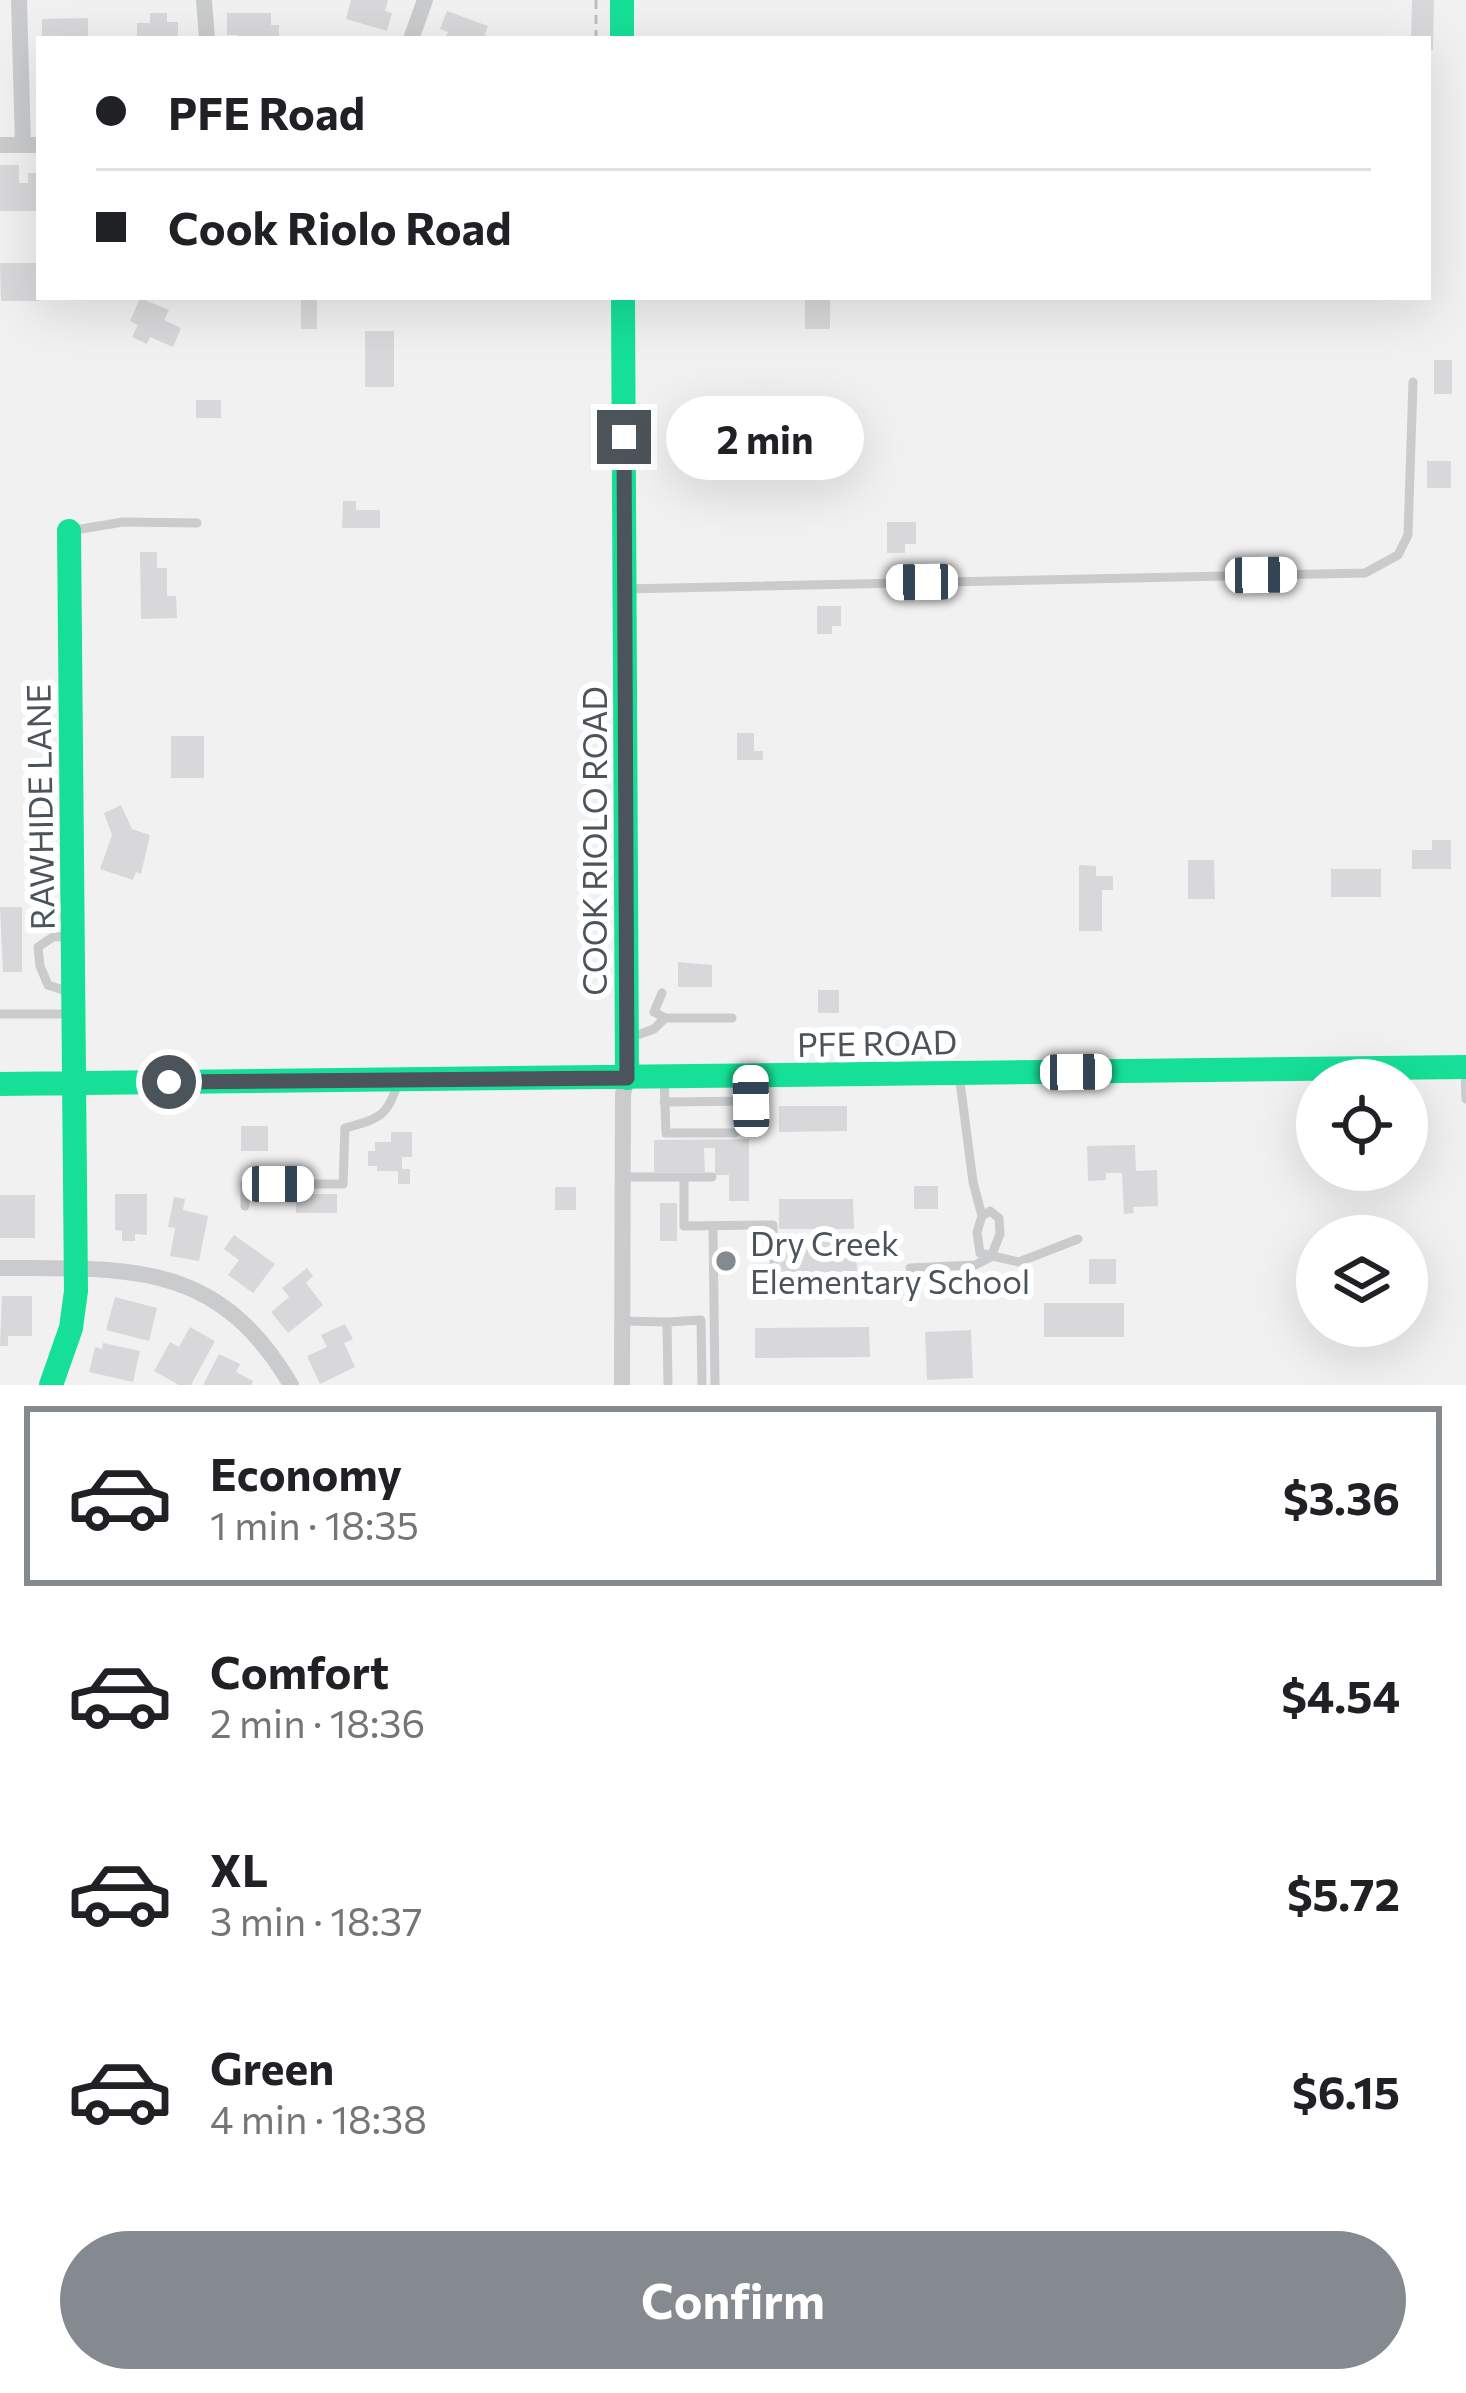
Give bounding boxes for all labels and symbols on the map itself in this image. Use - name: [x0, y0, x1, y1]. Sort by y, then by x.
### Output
- callout: 2 min: [666, 395, 864, 479]
- route end: [597, 410, 651, 464]
- car: [1225, 556, 1297, 594]
- car: [886, 563, 958, 601]
- street label: RAWHIDE LANE: [16, 683, 62, 931]
- street label: COOK RIOLO ROAD: [573, 686, 614, 996]
- street label: PFE ROAD: [797, 1020, 957, 1064]
- car: [1040, 1053, 1112, 1091]
- route start: [142, 1055, 196, 1109]
- car: [732, 1065, 770, 1137]
- car: [242, 1166, 314, 1202]
- place label: Dry Creek Elementary School: [750, 1222, 1030, 1301]
- marker: Dry Creek Elementary School: [713, 1248, 739, 1274]

